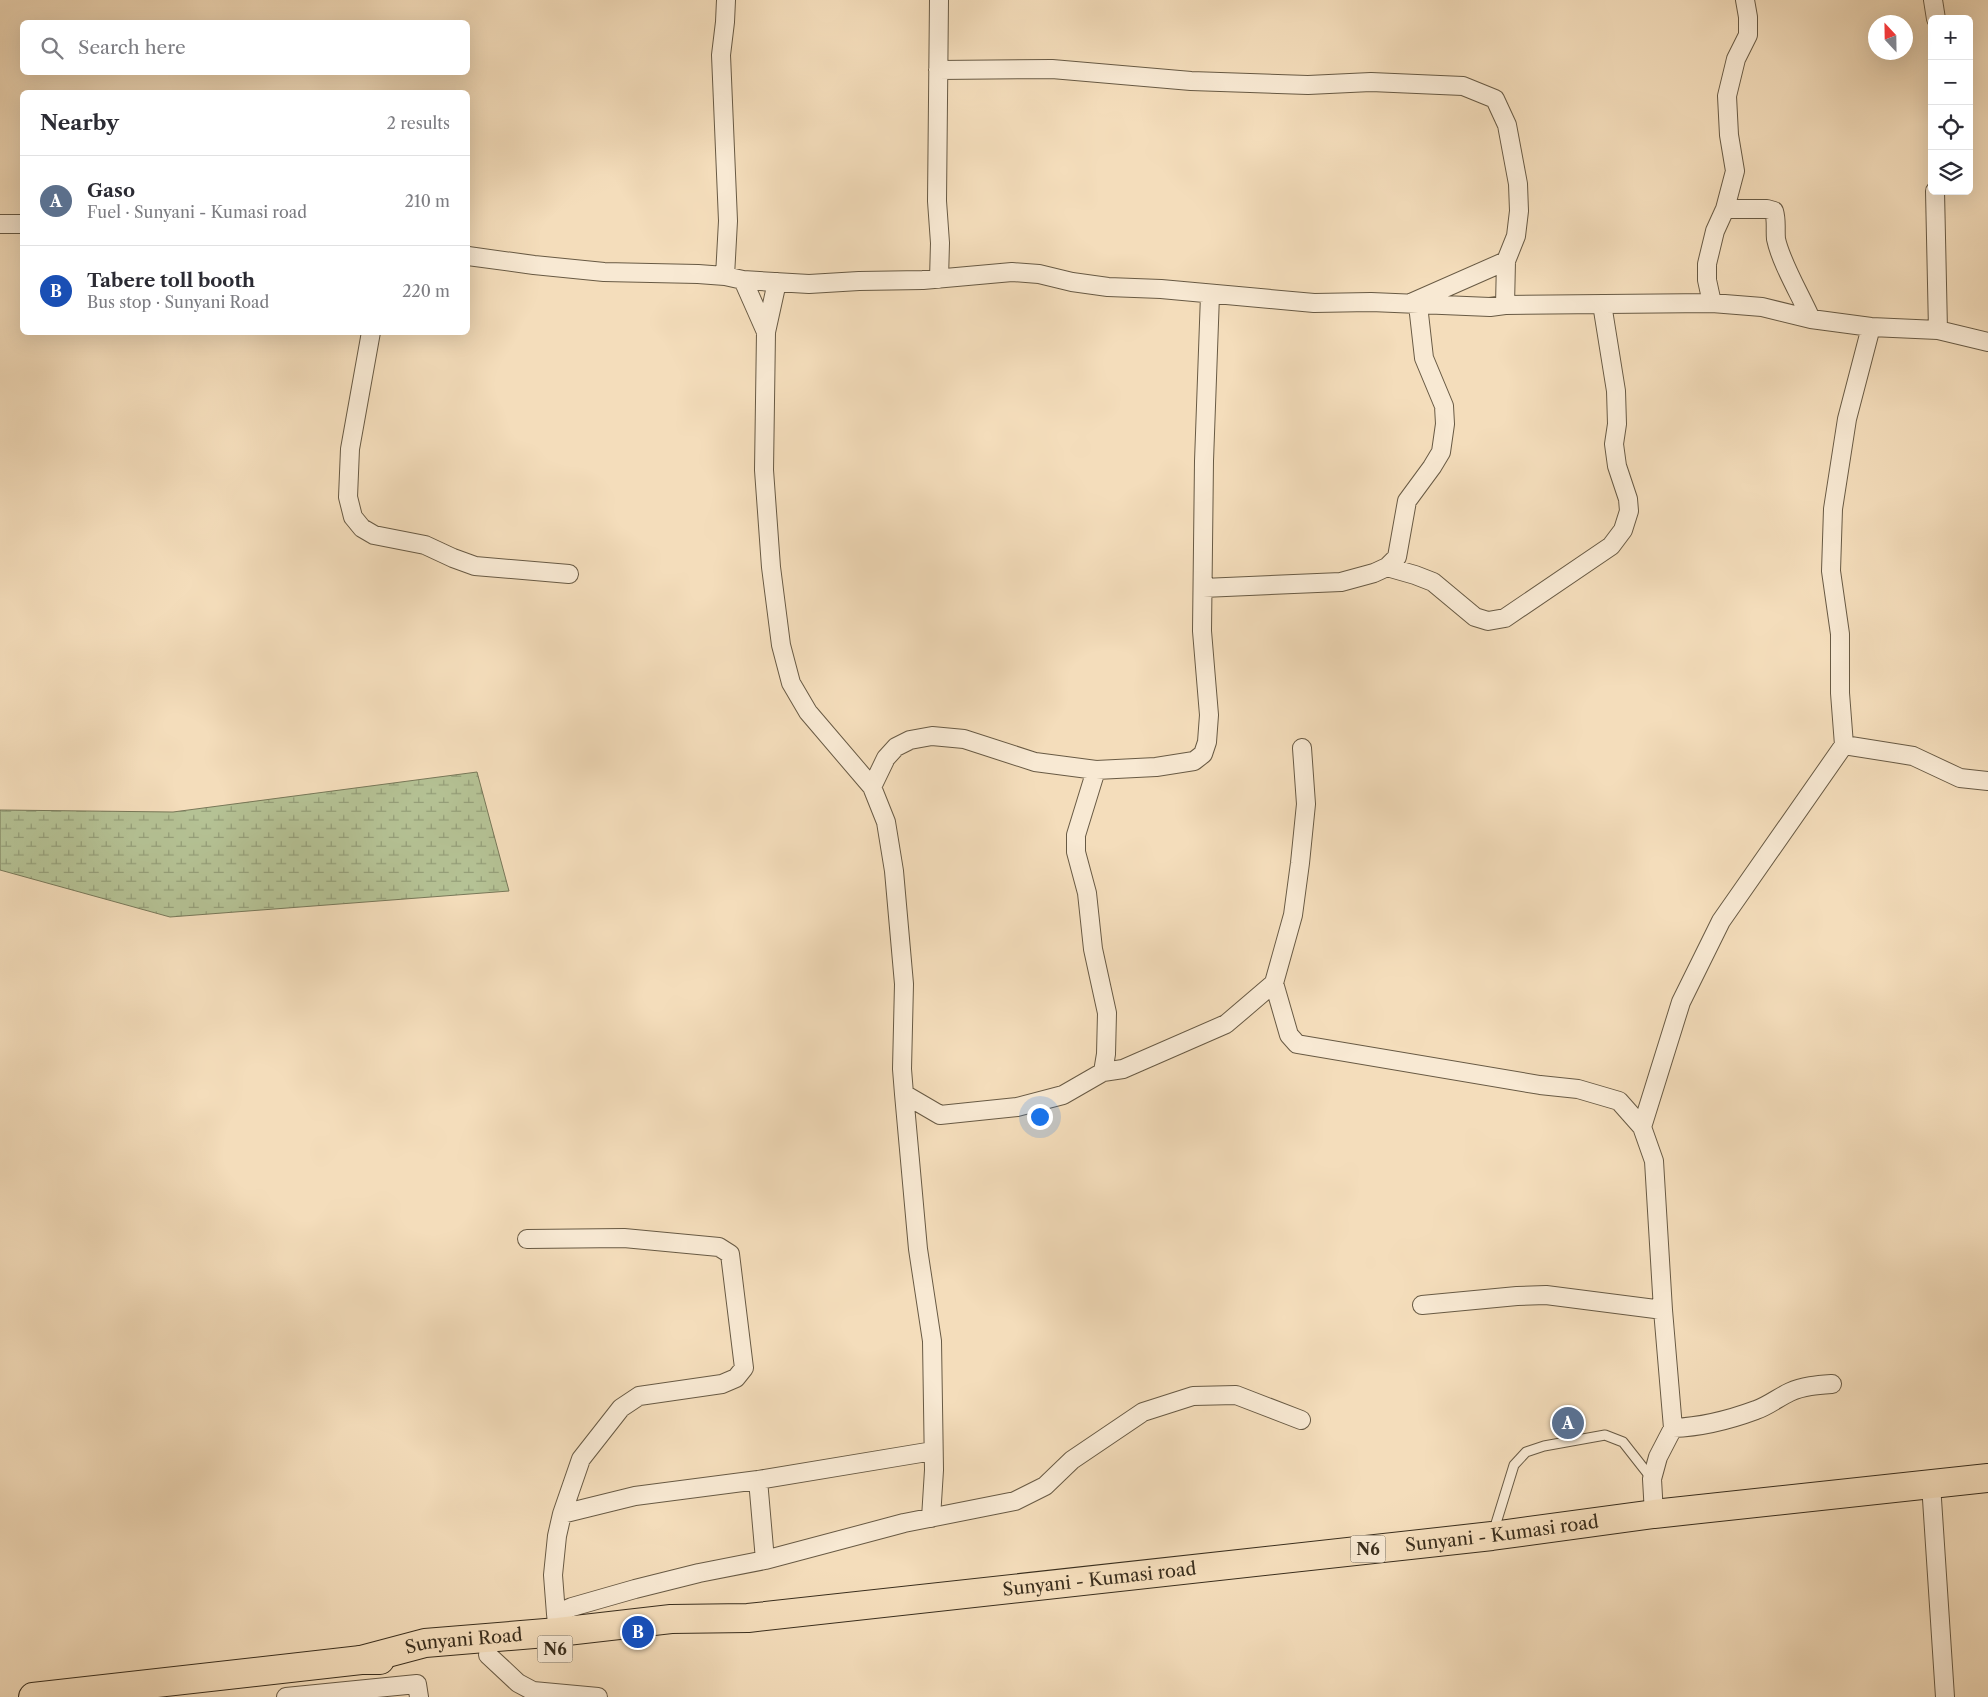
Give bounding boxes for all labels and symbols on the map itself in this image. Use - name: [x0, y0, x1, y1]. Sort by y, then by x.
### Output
- north arrow: [1868, 15, 1913, 60]
- your location: [1027, 1104, 1053, 1130]
- pin: A: [1552, 1404, 1584, 1442]
- street label: Sunyani - Kumasi road: [1404, 1511, 1600, 1556]
- road number: N6: [1350, 1536, 1386, 1562]
- street label: Sunyani - Kumasi road: [1001, 1558, 1197, 1601]
- pin: B: [622, 1613, 654, 1651]
- street label: Sunyani Road: [403, 1624, 523, 1659]
- road number: N6: [538, 1636, 572, 1662]

